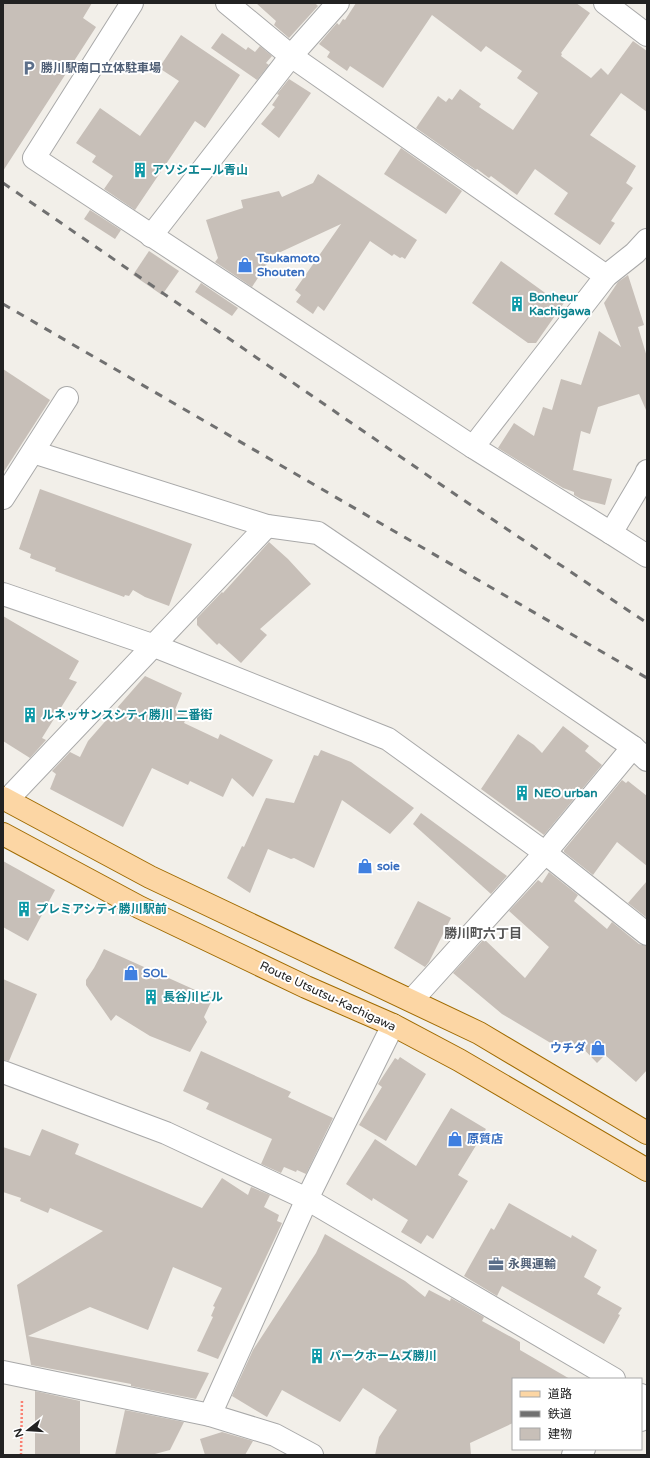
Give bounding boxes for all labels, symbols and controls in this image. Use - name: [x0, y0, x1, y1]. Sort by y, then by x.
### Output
- parking icon: 勝川駅南口立体駐車場: [20, 59, 38, 77]
- place label: 勝川駅南口立体駐車場: [41, 61, 161, 75]
- building icon: アソシエール青山: [131, 161, 149, 179]
- place label: アソシエール青山: [152, 163, 248, 177]
- place label: Tsukamoto Shouten: [256, 251, 320, 279]
- shop icon: Tsukamoto Shouten: [236, 256, 254, 274]
- place label: Bonheur Kachigawa: [529, 290, 591, 319]
- building icon: Bonheur Kachigawa: [508, 295, 526, 313]
- building icon: ルネッサンスシティ勝川 二番街: [21, 706, 39, 724]
- place label: ルネッサンスシティ勝川 二番街: [42, 708, 212, 722]
- building icon: NEO urban: [513, 784, 531, 802]
- place label: NEO urban: [534, 786, 598, 800]
- shop icon: soie: [356, 857, 374, 875]
- place label: soie: [377, 859, 400, 873]
- building icon: プレミアシティ勝川駅前: [15, 900, 33, 918]
- place label: プレミアシティ勝川駅前: [36, 902, 167, 916]
- district label: 勝川町六丁目: [444, 926, 522, 942]
- street label: Route Utsutsu-Kachigawa: [258, 958, 398, 1034]
- shop icon: SOL: [122, 964, 140, 982]
- place label: SOL: [143, 966, 167, 980]
- building icon: 長谷川ビル: [142, 988, 160, 1006]
- place label: 長谷川ビル: [163, 990, 223, 1004]
- shop icon: ウチダ: [589, 1039, 607, 1057]
- place label: ウチダ: [550, 1041, 586, 1055]
- shop icon: 原質店: [446, 1130, 464, 1148]
- place label: 原質店: [467, 1132, 503, 1146]
- office icon: 永興運輸: [487, 1255, 505, 1273]
- place label: 永興運輸: [508, 1257, 556, 1271]
- building icon: パークホームズ勝川: [308, 1347, 326, 1365]
- place label: パークホームズ勝川: [329, 1349, 437, 1363]
- legend: [512, 1378, 642, 1450]
- text: 道路: [548, 1387, 572, 1401]
- text: 鉄道: [548, 1407, 572, 1421]
- north arrow: [8, 1410, 48, 1450]
- text: N: [11, 1427, 26, 1439]
- text: 建物: [548, 1427, 572, 1441]

